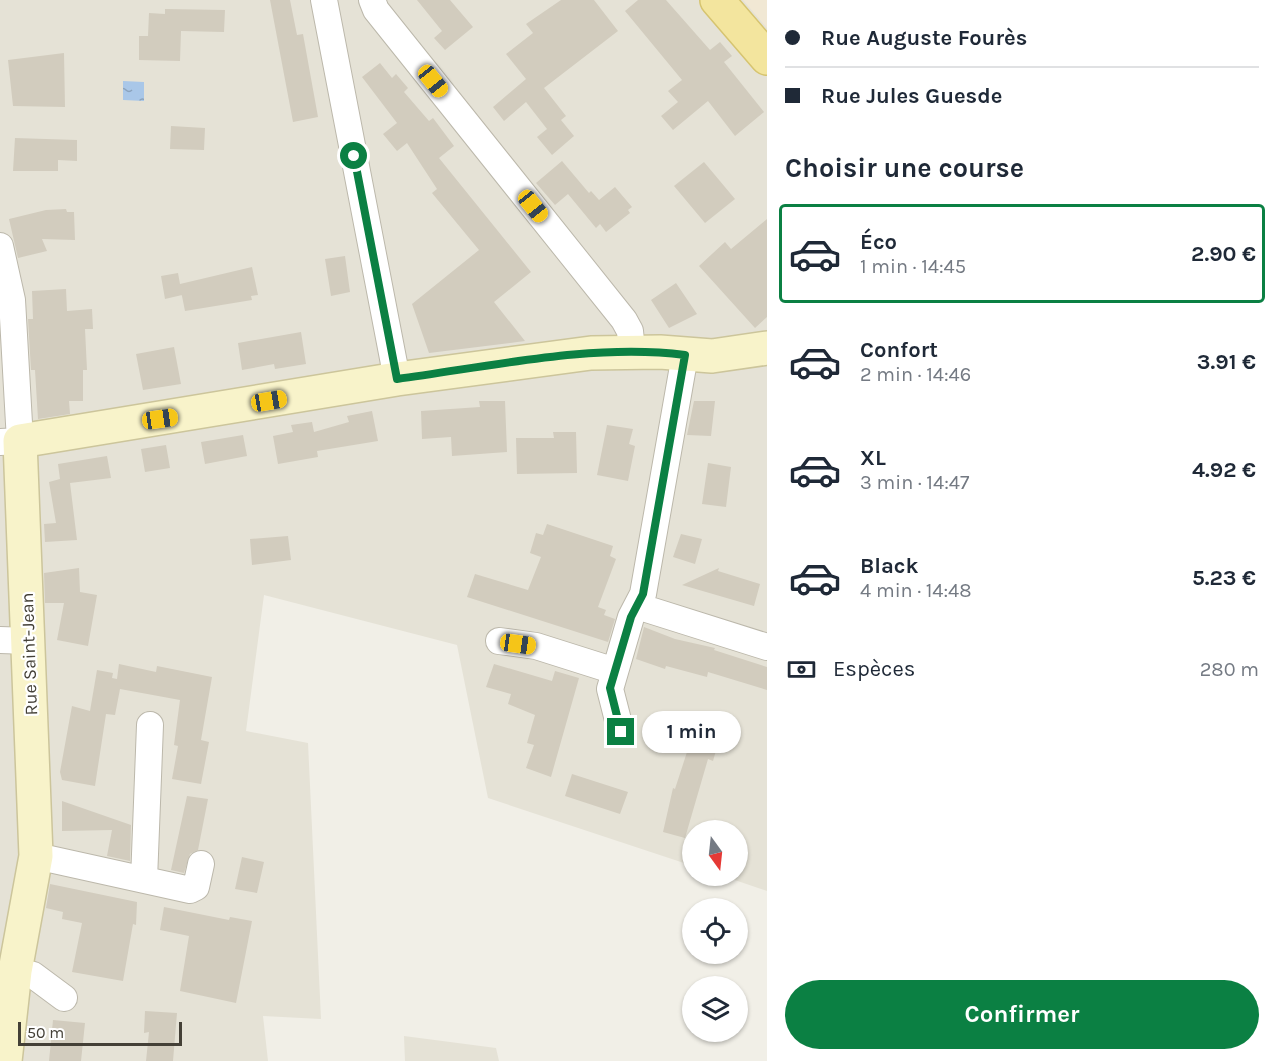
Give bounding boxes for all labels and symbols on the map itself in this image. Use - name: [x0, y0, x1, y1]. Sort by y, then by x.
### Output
- car: [415, 61, 451, 101]
- route start: [340, 142, 367, 169]
- car: [515, 186, 551, 226]
- car: [250, 389, 288, 413]
- car: [141, 408, 179, 430]
- street label: Rue Saint-Jean: [16, 592, 42, 716]
- car: [499, 633, 537, 655]
- callout: 1 min: [642, 711, 741, 753]
- route end: [607, 718, 634, 745]
- north arrow: [682, 820, 748, 886]
- scale bar: [18, 1019, 182, 1046]

